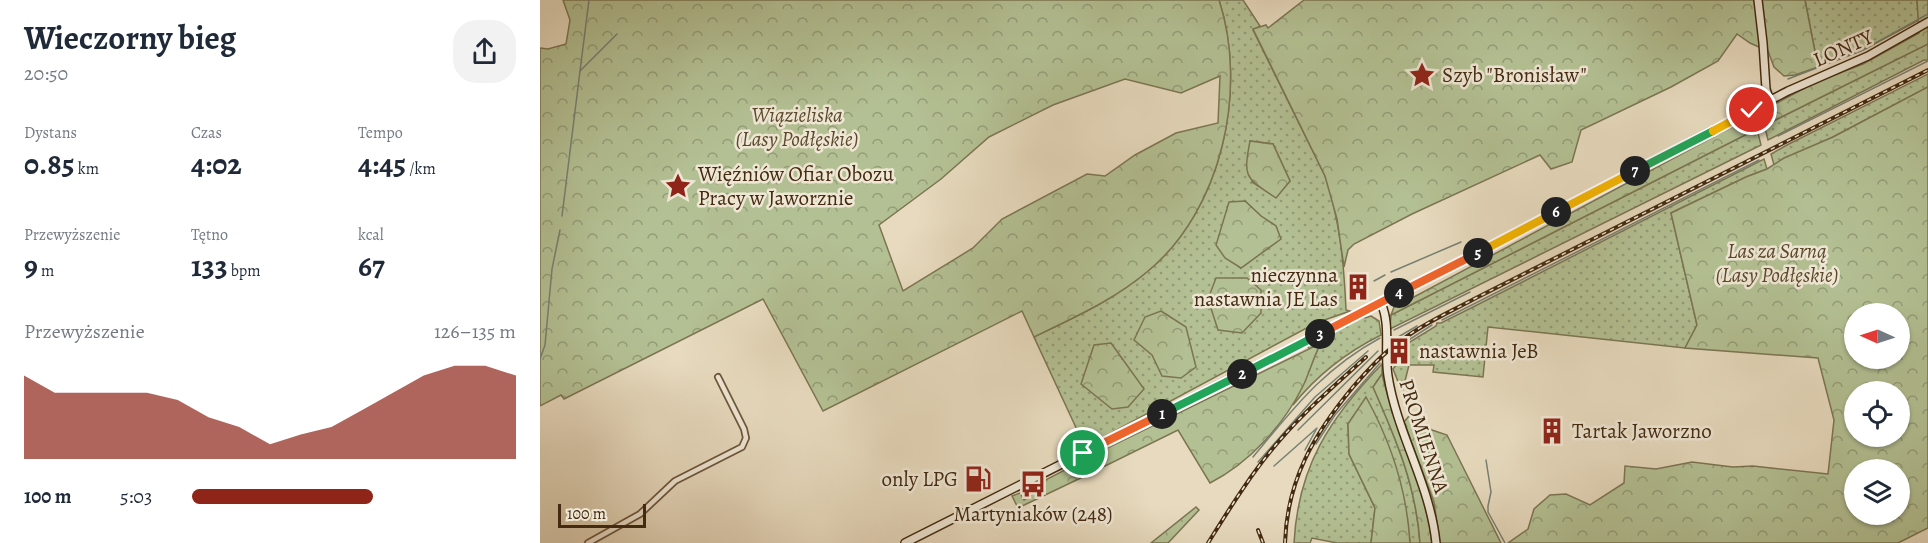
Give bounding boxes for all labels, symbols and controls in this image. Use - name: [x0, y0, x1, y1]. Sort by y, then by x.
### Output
- text: Wieczorny bieg: [24, 15, 236, 60]
- button: share: [453, 20, 516, 83]
- street label: LONTY: [1809, 22, 1878, 74]
- text: 20:50: [24, 60, 68, 87]
- place icon: Szyb "Bronisław": [1407, 60, 1437, 90]
- place label: Szyb "Bronisław": [1442, 61, 1587, 89]
- pin: [1726, 84, 1777, 135]
- icon: check: [1735, 93, 1768, 126]
- park label: Wiązieliska (Lasy Podłęskie): [735, 101, 859, 153]
- text: Dystans: [24, 122, 77, 144]
- text: Czas: [191, 122, 222, 144]
- text: Tempo: [358, 122, 403, 144]
- text: 0.85: [24, 144, 75, 184]
- text: 4:02: [191, 144, 242, 184]
- text: 4:45: [358, 144, 406, 184]
- pin: 7: [1620, 156, 1650, 186]
- text: km: [75, 158, 99, 180]
- text: /km: [406, 158, 436, 180]
- place label: Więźniów Ofiar Obozu Pracy w Jaworznie: [697, 160, 894, 212]
- text: 7: [1632, 160, 1638, 182]
- place icon: Więźniów Ofiar Obozu Pracy w Jaworznie: [663, 171, 693, 201]
- pin: 6: [1541, 197, 1571, 227]
- text: 6: [1552, 201, 1560, 223]
- text: Przewyższenie: [24, 224, 121, 246]
- text: Tętno: [191, 224, 228, 246]
- text: kcal: [358, 224, 384, 246]
- park label: Las za Sarną (Lasy Podłęskie): [1715, 237, 1839, 289]
- pin: 5: [1463, 238, 1493, 268]
- text: 5: [1475, 242, 1481, 264]
- text: 9: [24, 246, 38, 286]
- text: 133: [191, 246, 228, 286]
- text: 67: [358, 246, 385, 286]
- text: m: [38, 260, 54, 282]
- text: bpm: [228, 260, 261, 282]
- place label: nieczynna nastawnia JE Las: [1194, 261, 1338, 313]
- building icon: nieczynna nastawnia JE Las: [1343, 272, 1373, 302]
- pin: 4: [1384, 278, 1414, 308]
- text: 4: [1395, 282, 1403, 304]
- north arrow: [1844, 303, 1910, 369]
- map controls: [1844, 303, 1910, 525]
- text: Przewyższenie: [24, 318, 145, 345]
- text: 126–135 m: [434, 318, 516, 345]
- pin: 3: [1305, 319, 1335, 349]
- text: 3: [1317, 323, 1323, 345]
- building icon: nastawnia JeB: [1384, 336, 1414, 366]
- place label: nastawnia JeB: [1419, 337, 1539, 365]
- pin: 2: [1227, 359, 1257, 389]
- text: 2: [1238, 363, 1246, 385]
- street label: PROMIENNA: [1392, 375, 1456, 497]
- button: locate: [1844, 381, 1910, 447]
- pin: 1: [1147, 399, 1177, 429]
- text: 1: [1159, 403, 1165, 425]
- building icon: Tartak Jaworzno: [1537, 416, 1567, 446]
- place label: Tartak Jaworzno: [1572, 417, 1712, 445]
- pin: [1057, 427, 1108, 478]
- icon: arrive: [1066, 436, 1099, 469]
- button: layers: [1844, 459, 1910, 525]
- fuel station icon: only LPG: [963, 464, 993, 494]
- place label: only LPG: [882, 465, 958, 493]
- bus stop icon: Martyniaków (248): [1018, 469, 1048, 499]
- text: 100 m: [24, 483, 72, 510]
- text: 5:03: [120, 483, 152, 510]
- place label: Martyniaków (248): [953, 500, 1113, 528]
- scale bar: [558, 501, 646, 528]
- text: 100 m: [567, 503, 606, 525]

